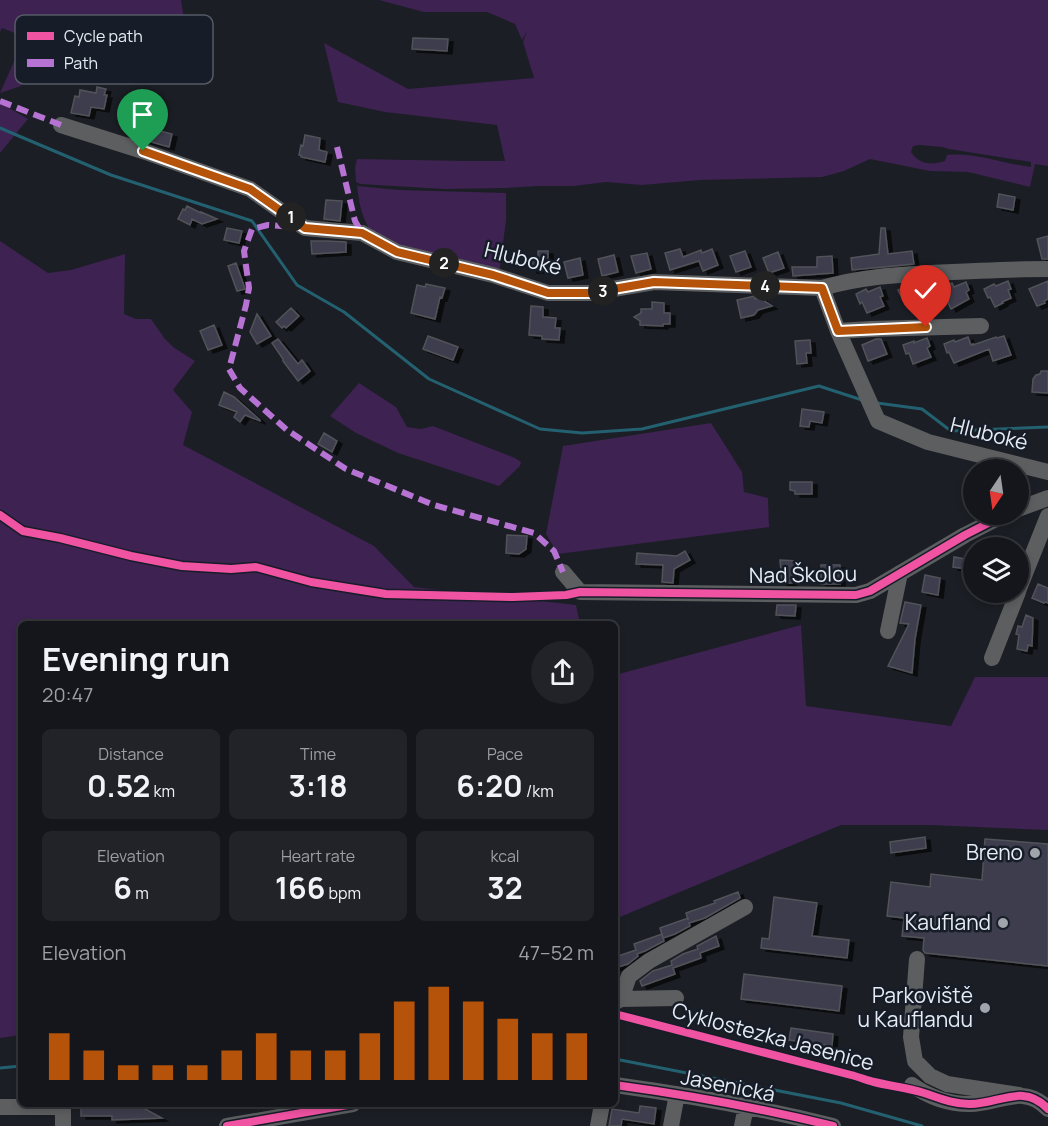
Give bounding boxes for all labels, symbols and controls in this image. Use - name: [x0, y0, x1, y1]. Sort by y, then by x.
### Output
- legend: [15, 15, 213, 84]
- text: Cycle path: [64, 25, 143, 47]
- text: Path: [64, 52, 98, 74]
- pin: [117, 89, 168, 151]
- icon: arrive: [126, 98, 159, 131]
- pin: 1: [276, 202, 306, 232]
- text: 1: [287, 206, 295, 228]
- street label: Hluboké: [482, 235, 565, 281]
- pin: 2: [429, 248, 459, 278]
- text: 2: [439, 252, 449, 274]
- pin: [900, 265, 951, 327]
- pin: 4: [750, 271, 780, 301]
- icon: check: [909, 274, 942, 307]
- text: 4: [760, 275, 770, 297]
- pin: 3: [588, 276, 618, 306]
- text: 3: [598, 280, 608, 302]
- street label: Hluboké: [948, 410, 1031, 456]
- north arrow: [963, 459, 1029, 525]
- map controls: [963, 459, 1029, 603]
- button: layers: [963, 537, 1029, 603]
- street label: Nad Školou: [749, 559, 857, 589]
- text: Evening run: [42, 636, 230, 681]
- button: share: [531, 641, 594, 704]
- text: 20:47: [42, 681, 93, 708]
- text: Distance: [98, 743, 164, 765]
- text: Time: [300, 743, 336, 765]
- text: Pace: [487, 743, 523, 765]
- text: 0.52: [87, 765, 150, 806]
- text: 3:18: [288, 765, 348, 806]
- text: 6:20: [456, 765, 523, 806]
- text: km: [150, 780, 175, 802]
- text: /km: [523, 780, 554, 802]
- place label: Breno: [966, 838, 1023, 866]
- text: Elevation: [97, 845, 165, 867]
- text: Heart rate: [281, 845, 355, 867]
- text: kcal: [490, 845, 520, 867]
- marker: Breno: [1028, 846, 1042, 860]
- text: 6: [113, 867, 132, 908]
- text: 166: [275, 867, 325, 908]
- text: 32: [487, 867, 523, 908]
- text: m: [132, 882, 149, 904]
- text: bpm: [325, 882, 361, 904]
- place label: Kaufland: [905, 908, 991, 936]
- marker: Kaufland: [996, 916, 1010, 930]
- text: Elevation: [42, 939, 126, 966]
- text: 47–52 m: [518, 939, 594, 966]
- place label: Parkoviště u Kauflandu: [858, 981, 973, 1033]
- street label: Cyklostezka Jasenice: [669, 996, 877, 1076]
- marker: Parkoviště u Kauflandu: [978, 1001, 992, 1015]
- street label: Jasenická: [679, 1062, 778, 1108]

